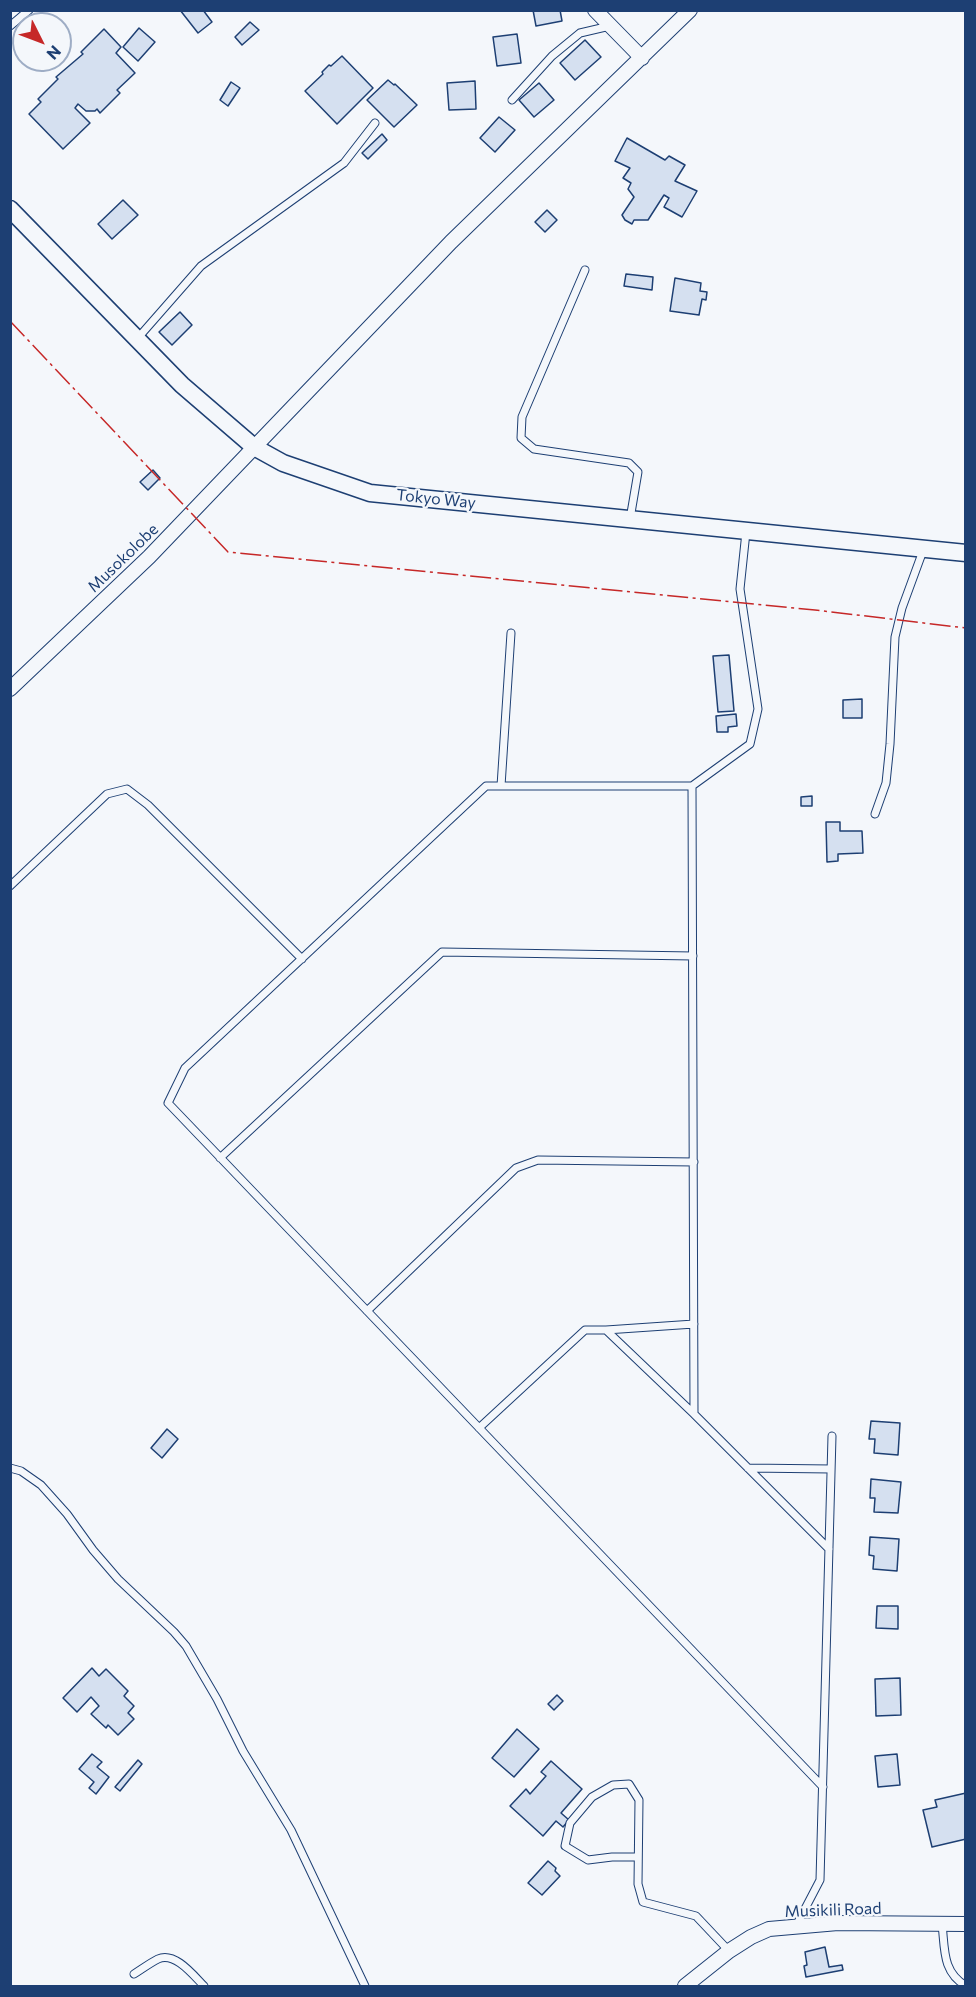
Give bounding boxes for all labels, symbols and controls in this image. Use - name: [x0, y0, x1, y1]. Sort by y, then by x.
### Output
- north arrow: [12, 12, 72, 72]
- text: N: [43, 42, 65, 64]
- street label: Tokyo Way: [395, 485, 477, 513]
- street label: Musokolobe: [84, 520, 162, 596]
- street label: Musikili Road: [784, 1899, 882, 1921]

